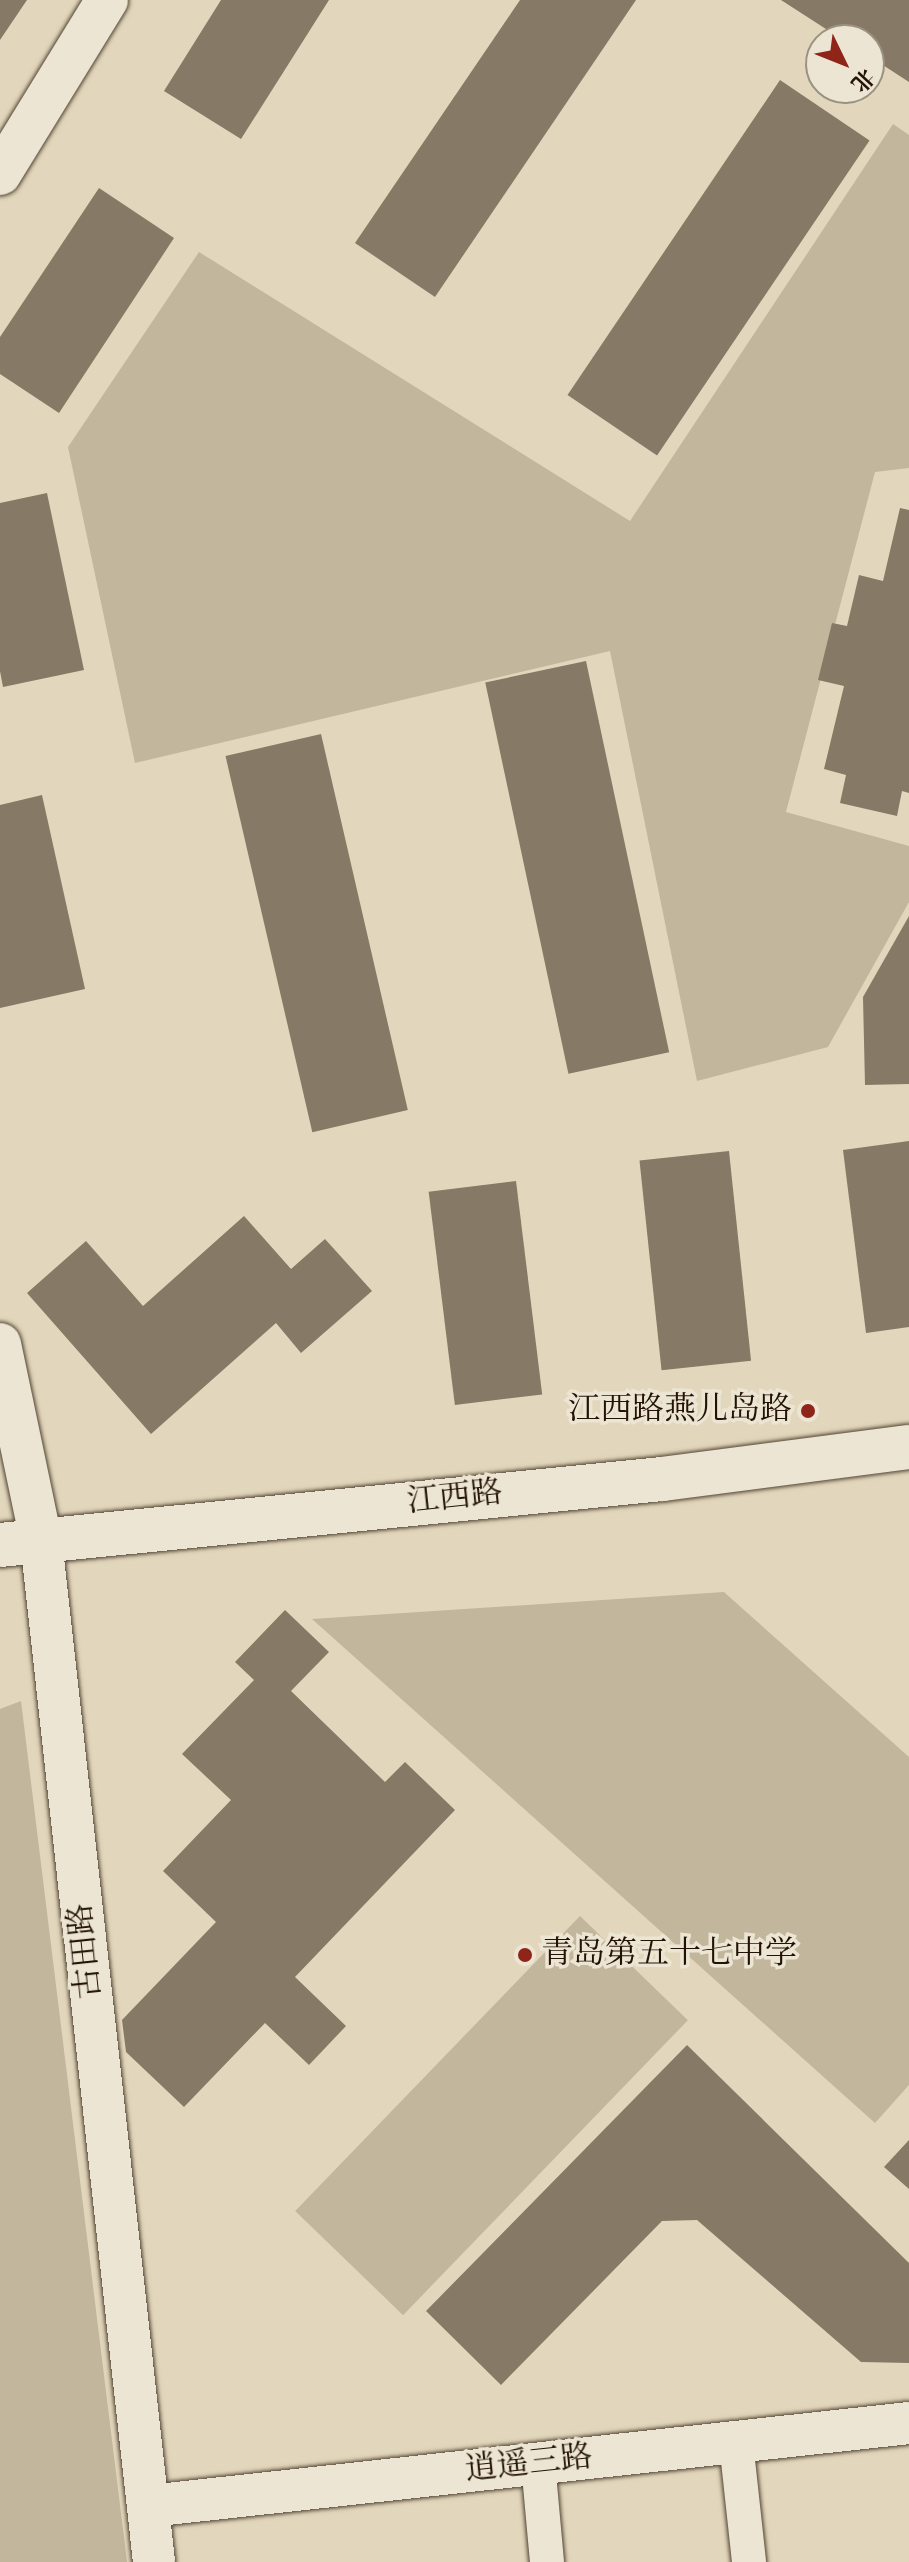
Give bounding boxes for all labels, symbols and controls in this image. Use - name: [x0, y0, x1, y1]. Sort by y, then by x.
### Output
- north arrow: [805, 24, 885, 104]
- text: 北: [842, 60, 880, 98]
- place label: 江西路燕儿岛路: [568, 1392, 792, 1430]
- marker: 江西路燕儿岛路: [799, 1402, 817, 1420]
- street label: 江西路: [405, 1475, 505, 1523]
- street label: 古田路: [63, 1901, 111, 2001]
- place label: 青岛第五十七中学: [541, 1936, 797, 1974]
- marker: 青岛第五十七中学: [516, 1946, 534, 1964]
- street label: 逍遥三路: [463, 2439, 595, 2491]

